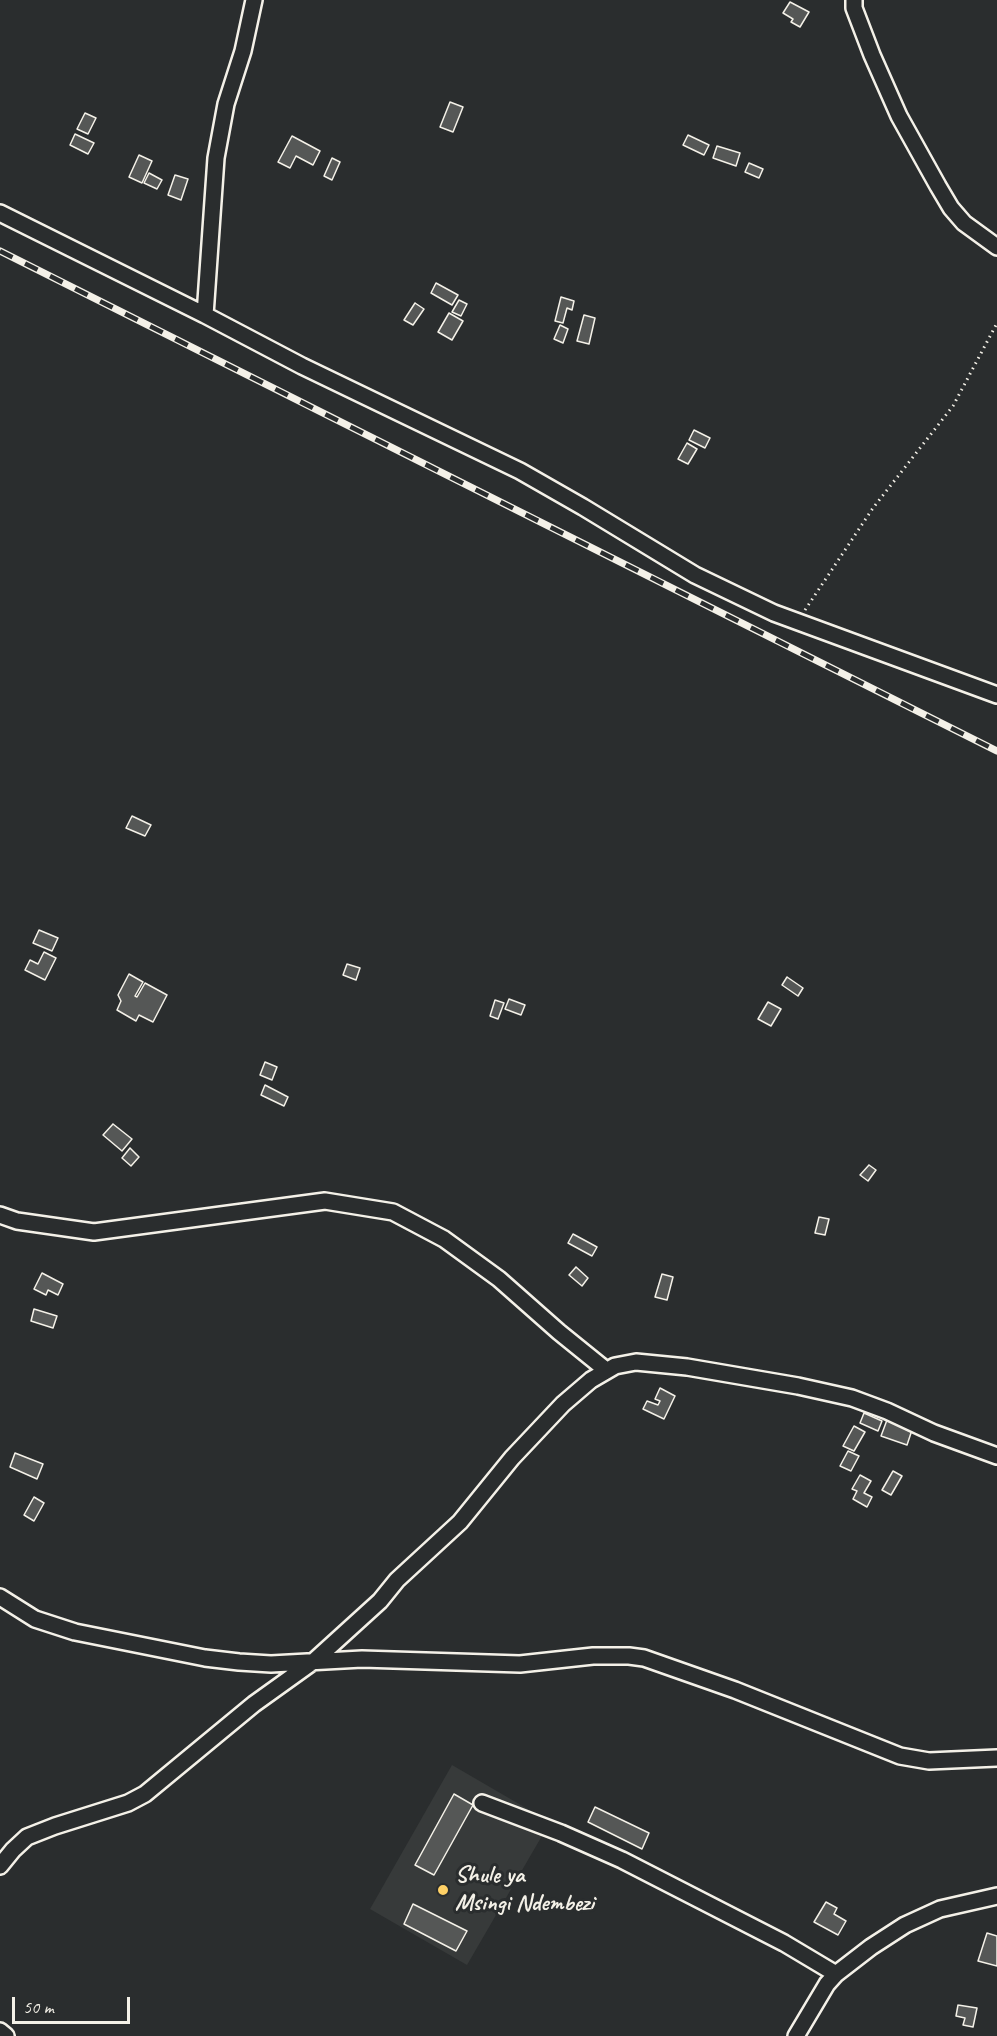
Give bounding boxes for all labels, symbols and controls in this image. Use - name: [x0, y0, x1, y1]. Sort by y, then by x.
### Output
- place label: Shule ya Msingi Ndembezi: [455, 1862, 594, 1918]
- marker: Shule ya Msingi Ndembezi: [436, 1883, 450, 1897]
- scale bar: [15, 1985, 134, 2023]
- text: 50 m: [23, 1996, 54, 2018]

